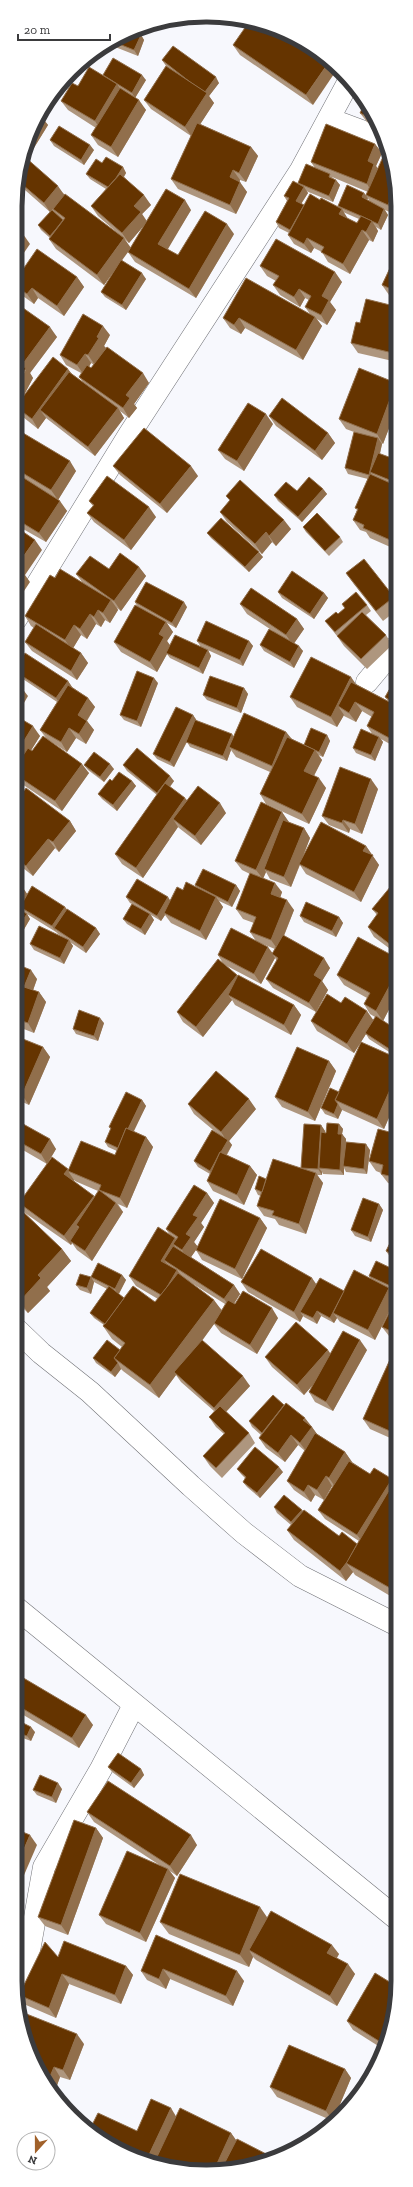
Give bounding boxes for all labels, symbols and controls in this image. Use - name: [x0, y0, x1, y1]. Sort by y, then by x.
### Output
- scale bar: [18, 16, 110, 42]
- text: 20 m: [24, 23, 51, 37]
- north arrow: [16, 2131, 56, 2171]
- text: N: [26, 2152, 39, 2167]

